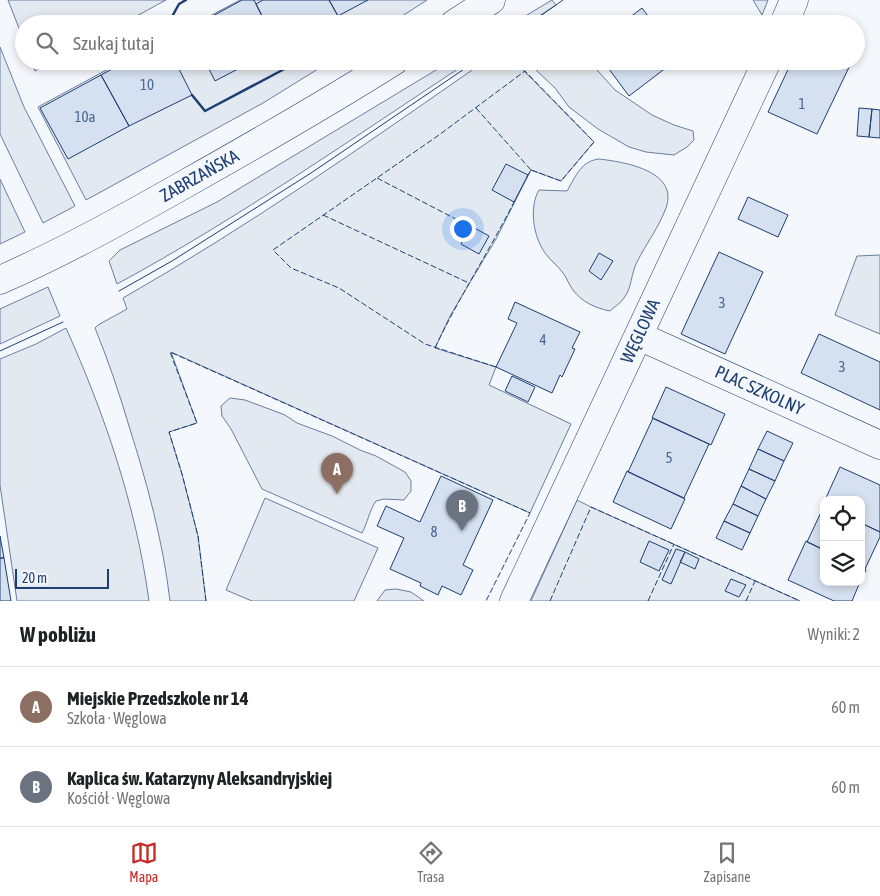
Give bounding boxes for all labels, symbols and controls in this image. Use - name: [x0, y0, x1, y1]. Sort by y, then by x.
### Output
- search box: [15, 15, 865, 70]
- icon: search: [33, 29, 61, 57]
- text: Szukaj tutaj: [73, 32, 155, 54]
- house number: 10: [140, 76, 154, 93]
- house number: 1: [798, 95, 806, 112]
- house number: 10a: [74, 108, 96, 125]
- street label: ZABRZAŃSKA: [156, 145, 243, 206]
- your location: [450, 216, 476, 242]
- house number: 3: [718, 294, 726, 311]
- street label: WĘGLOWA: [616, 295, 664, 367]
- house number: 4: [539, 331, 547, 348]
- house number: 3: [838, 358, 846, 375]
- street label: PLAC SZKOLNY: [712, 361, 807, 419]
- house number: 5: [665, 449, 673, 466]
- pin: A: [321, 453, 353, 494]
- pin: B: [446, 490, 478, 531]
- map controls: [820, 496, 865, 586]
- button: locate: [820, 496, 865, 541]
- house number: 8: [430, 523, 438, 540]
- button: layers: [820, 541, 865, 586]
- scale bar: [15, 566, 109, 589]
- text: 20 m: [22, 570, 47, 586]
- text: W pobliżu: [20, 622, 96, 646]
- text: Wyniki: 2: [808, 625, 860, 643]
- text: Miejskie Przedszkole nr 14: [67, 687, 249, 709]
- text: A: [32, 698, 40, 716]
- text: 60 m: [831, 698, 860, 716]
- text: Szkoła · Węglowa: [67, 709, 167, 727]
- text: Kaplica św. Katarzyny Aleksandryjskiej: [67, 767, 332, 789]
- text: B: [32, 778, 40, 796]
- text: 60 m: [831, 778, 860, 796]
- text: Kościół · Węglowa: [67, 789, 170, 807]
- tab: Mapa: [129, 839, 158, 885]
- tab: Trasa: [417, 839, 445, 885]
- tab: Zapisane: [703, 839, 751, 885]

